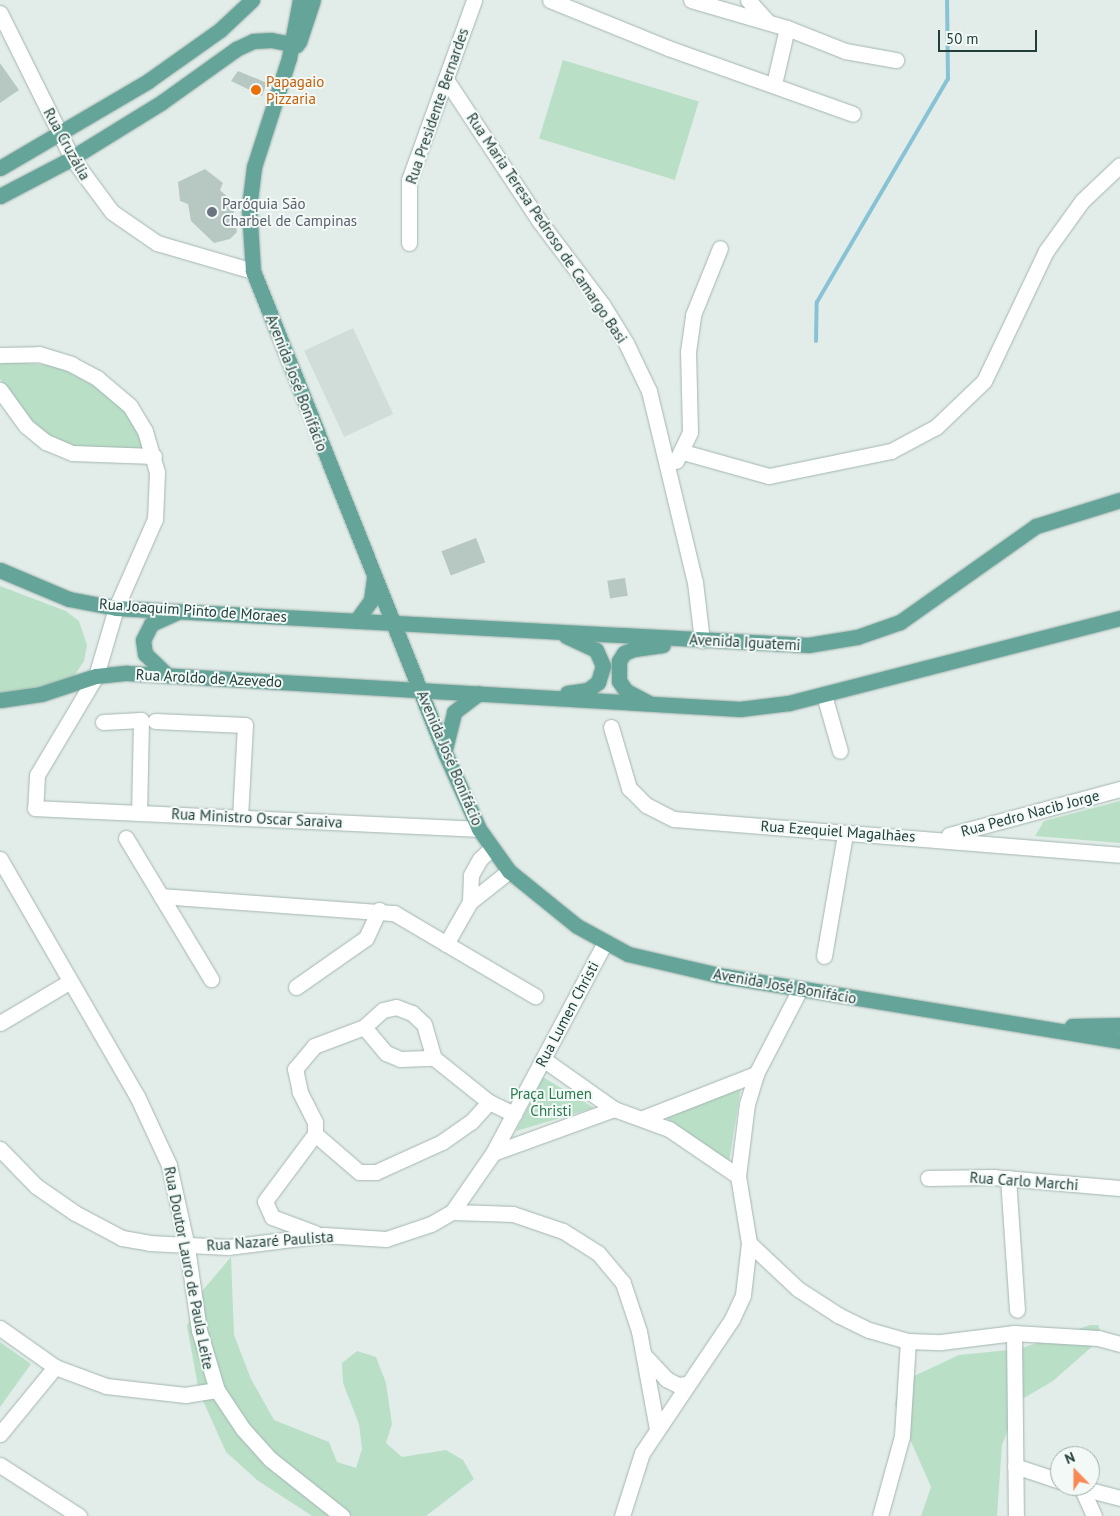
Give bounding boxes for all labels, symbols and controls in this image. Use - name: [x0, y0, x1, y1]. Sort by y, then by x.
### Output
- scale bar: [940, 20, 1039, 52]
- street label: Rua Presidente Bernardes: [402, 26, 472, 186]
- text: 50 m: [946, 29, 979, 48]
- place label: Papagaio Pizzaria: [266, 72, 324, 107]
- marker: Papagaio Pizzaria: [250, 84, 262, 96]
- street label: Rua Cruzália: [40, 105, 94, 183]
- street label: Rua Maria Teresa Pedroso de Camargo Basi: [463, 109, 631, 347]
- place label: Paróquia São Charbel de Campinas: [222, 194, 357, 229]
- marker: Paróquia São Charbel de Campinas: [206, 206, 218, 218]
- street label: Avenida José Bonifácio: [263, 312, 331, 454]
- street label: Rua Joaquim Pinto de Moraes: [99, 594, 287, 626]
- street label: Avenida Iguatemi: [689, 630, 801, 654]
- street label: Rua Aroldo de Azevedo: [135, 665, 283, 691]
- street label: Avenida José Bonifácio: [413, 688, 487, 828]
- street label: Rua Pedro Nacib Jorge: [959, 786, 1101, 840]
- street label: Rua Ministro Oscar Saraiva: [171, 805, 343, 831]
- street label: Rua Ezequiel Magalhães: [760, 817, 916, 845]
- street label: Rua Lumen Christi: [532, 958, 602, 1070]
- street label: Avenida José Bonifácio: [712, 965, 858, 1007]
- park label: Praça Lumen Christi: [510, 1084, 592, 1119]
- street label: Rua Doutor Lauro de Paula Leite: [160, 1165, 218, 1371]
- street label: Rua Carlo Marchi: [969, 1168, 1079, 1194]
- street label: Rua Nazaré Paulista: [206, 1228, 334, 1254]
- north arrow: [1050, 1446, 1100, 1496]
- text: N: [1062, 1448, 1077, 1468]

